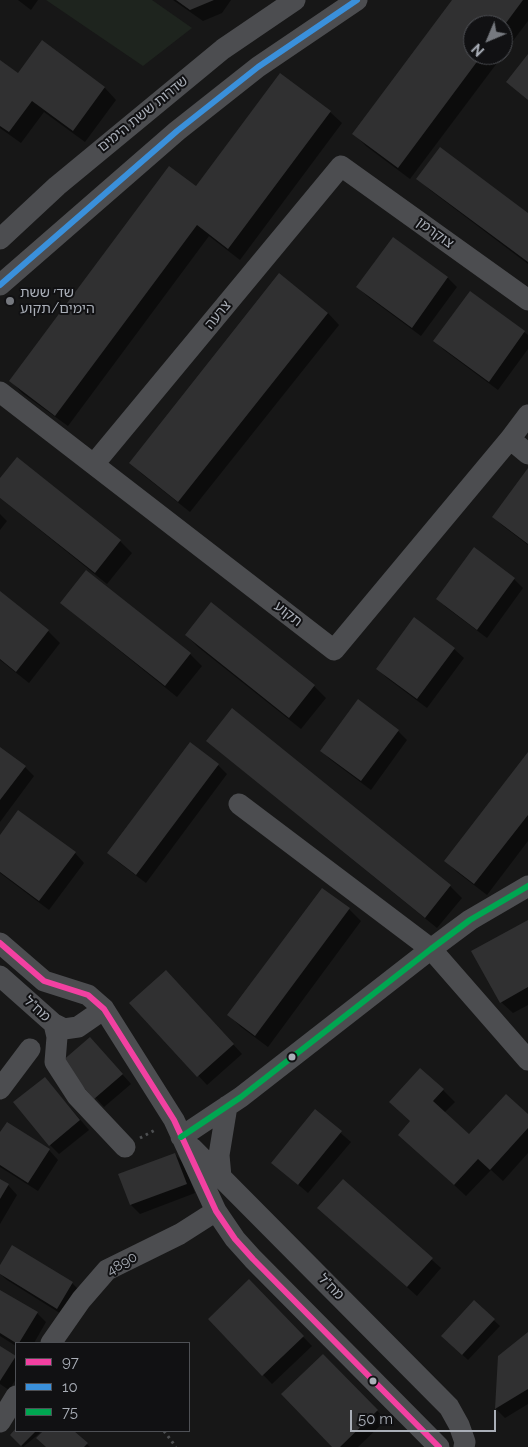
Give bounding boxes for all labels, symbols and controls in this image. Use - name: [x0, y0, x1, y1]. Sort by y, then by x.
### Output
- north arrow: [463, 15, 513, 65]
- text: N: [469, 40, 488, 59]
- street label: שדרות ששת הימים: [95, 73, 191, 155]
- street label: צוקרמן: [413, 214, 457, 252]
- place label: שד׳ ששת הימים/תקוע: [20, 285, 95, 318]
- marker: שד׳ ששת הימים/תקוע: [4, 295, 16, 307]
- street label: צרעה: [201, 297, 235, 333]
- street label: תקוע: [271, 598, 305, 630]
- street label: מח"ל: [20, 993, 54, 1025]
- unlabelled marker: [287, 1052, 297, 1062]
- street label: 4890: [104, 1249, 140, 1279]
- street label: מח"ל: [314, 1270, 348, 1304]
- legend: [15, 1342, 190, 1432]
- text: 97: [62, 1353, 79, 1371]
- unlabelled marker: [368, 1376, 378, 1386]
- text: 10: [62, 1378, 78, 1396]
- scale bar: [353, 1400, 499, 1432]
- text: 75: [62, 1403, 78, 1421]
- text: 50 m: [358, 1410, 393, 1428]

